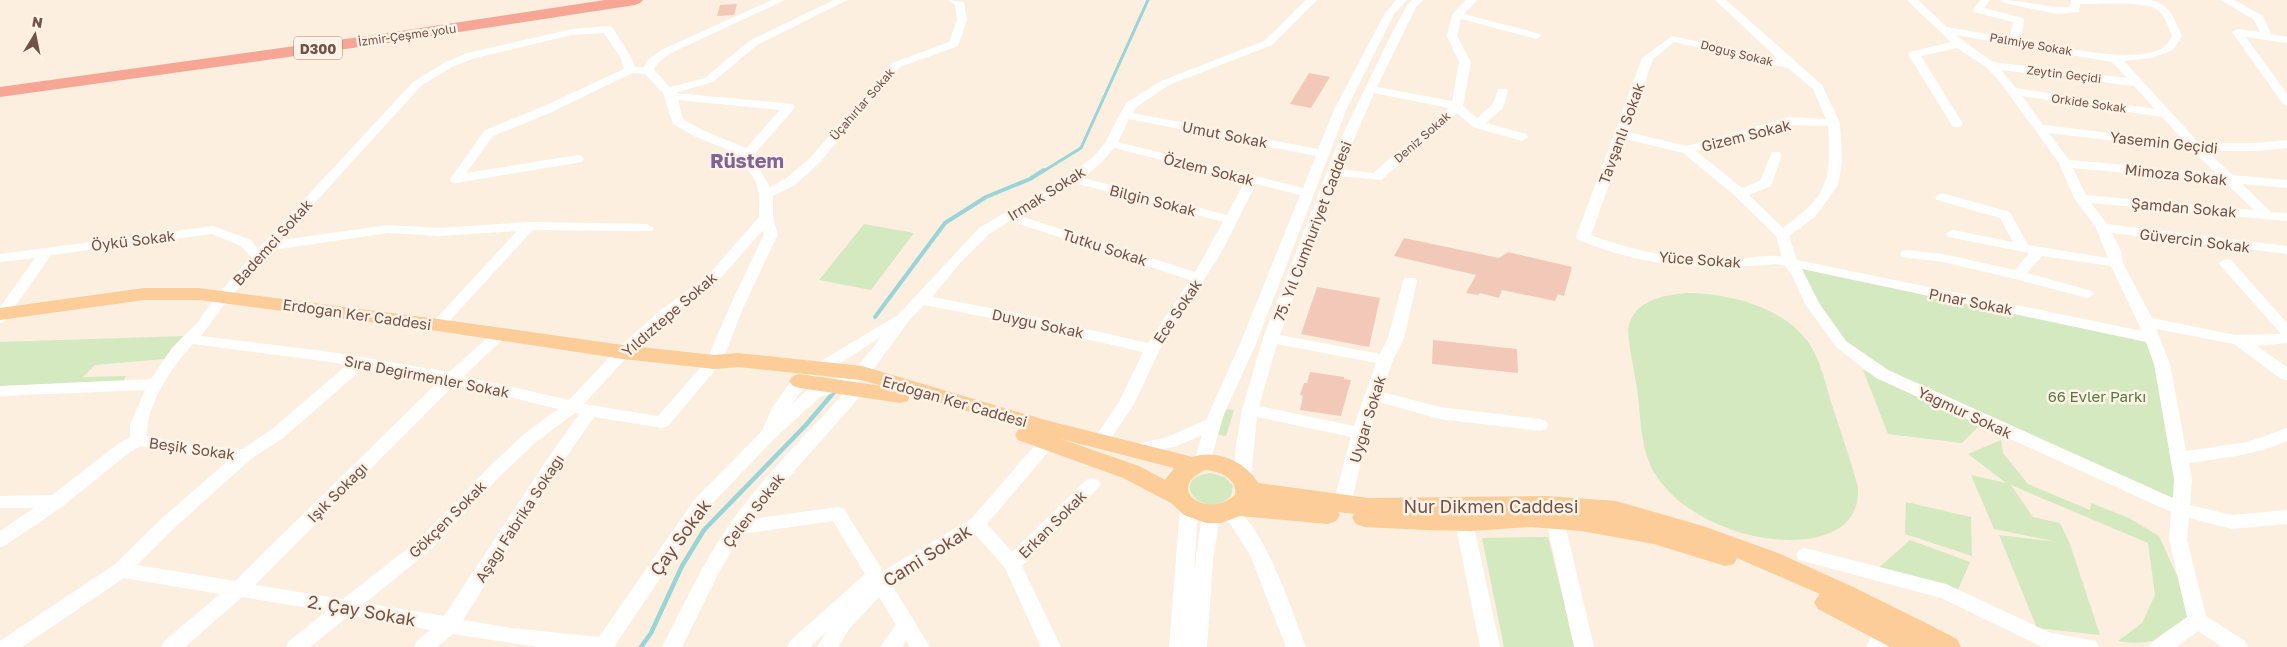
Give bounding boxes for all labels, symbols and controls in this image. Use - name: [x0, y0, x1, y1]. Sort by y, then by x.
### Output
- north arrow: [10, 10, 60, 60]
- text: N: [31, 12, 44, 31]
- street label: İzmir-Çeşme yolu: [357, 21, 457, 49]
- street label: Palmiye Sokak: [1988, 29, 2074, 59]
- road number: D300: [294, 36, 342, 59]
- street label: Doğuş Sokak: [1699, 37, 1775, 69]
- street label: Zeytin Geçidi: [2026, 62, 2102, 86]
- street label: Üçahırlar Sokak: [827, 65, 898, 143]
- street label: Tavşanlı Sokak: [1594, 79, 1648, 186]
- street label: Orkide Sokak: [2050, 90, 2128, 116]
- street label: Deniz Sokak: [1391, 108, 1454, 166]
- street label: Gizem Sokak: [1699, 115, 1793, 155]
- street label: Umut Sokak: [1181, 117, 1270, 151]
- street label: Yasemin Geçidi: [2109, 127, 2219, 157]
- street label: 75. Yıl Cumhuriyet Caddesi: [1269, 138, 1355, 324]
- district label: Rüstem: [710, 148, 784, 172]
- street label: Özlem Sokak: [1162, 149, 1257, 189]
- street label: Mimoza Sokak: [2124, 160, 2229, 188]
- street label: Irmak Sokak: [1004, 162, 1089, 224]
- street label: Bilgin Sokak: [1108, 181, 1199, 220]
- street label: Şamdan Sokak: [2130, 193, 2238, 221]
- street label: Bademci Sokak: [229, 195, 316, 289]
- street label: Güvercin Sokak: [2139, 224, 2252, 256]
- street label: Tutku Sokak: [1060, 225, 1150, 269]
- street label: Öykü Sokak: [90, 226, 177, 254]
- street label: Yüce Sokak: [1658, 247, 1742, 271]
- street label: Yıldıztepe Sokak: [618, 268, 720, 360]
- street label: Ece Sokak: [1149, 275, 1205, 347]
- street label: Pınar Sokak: [1928, 284, 2015, 318]
- street label: Erdoğan Ker Caddesi: [282, 295, 432, 333]
- street label: Duygu Sokak: [990, 304, 1086, 342]
- street label: Sıra Değirmenler Sokak: [343, 351, 512, 401]
- street label: Erdoğan Ker Caddesi: [880, 372, 1030, 430]
- street label: Uygar Sokak: [1345, 373, 1389, 465]
- street label: Yağmur Sokak: [1915, 382, 2015, 442]
- park label: 66 Evler Parkı: [2048, 387, 2146, 405]
- street label: Beşik Sokak: [148, 433, 237, 463]
- street label: Aşağı Fabrika Sokağı: [471, 451, 567, 585]
- street label: Işık Sokağı: [303, 458, 371, 526]
- street label: Çelen Sokak: [718, 469, 788, 551]
- street label: Gökçen Sokak: [405, 476, 490, 561]
- street label: Erkan Sokak: [1014, 486, 1090, 562]
- street label: Çay Sokak: [645, 494, 715, 580]
- street label: Nur Dikmen Caddesi: [1404, 495, 1578, 517]
- street label: Cami Sokak: [879, 519, 975, 591]
- street label: 2. Çay Sokak: [306, 590, 418, 630]

